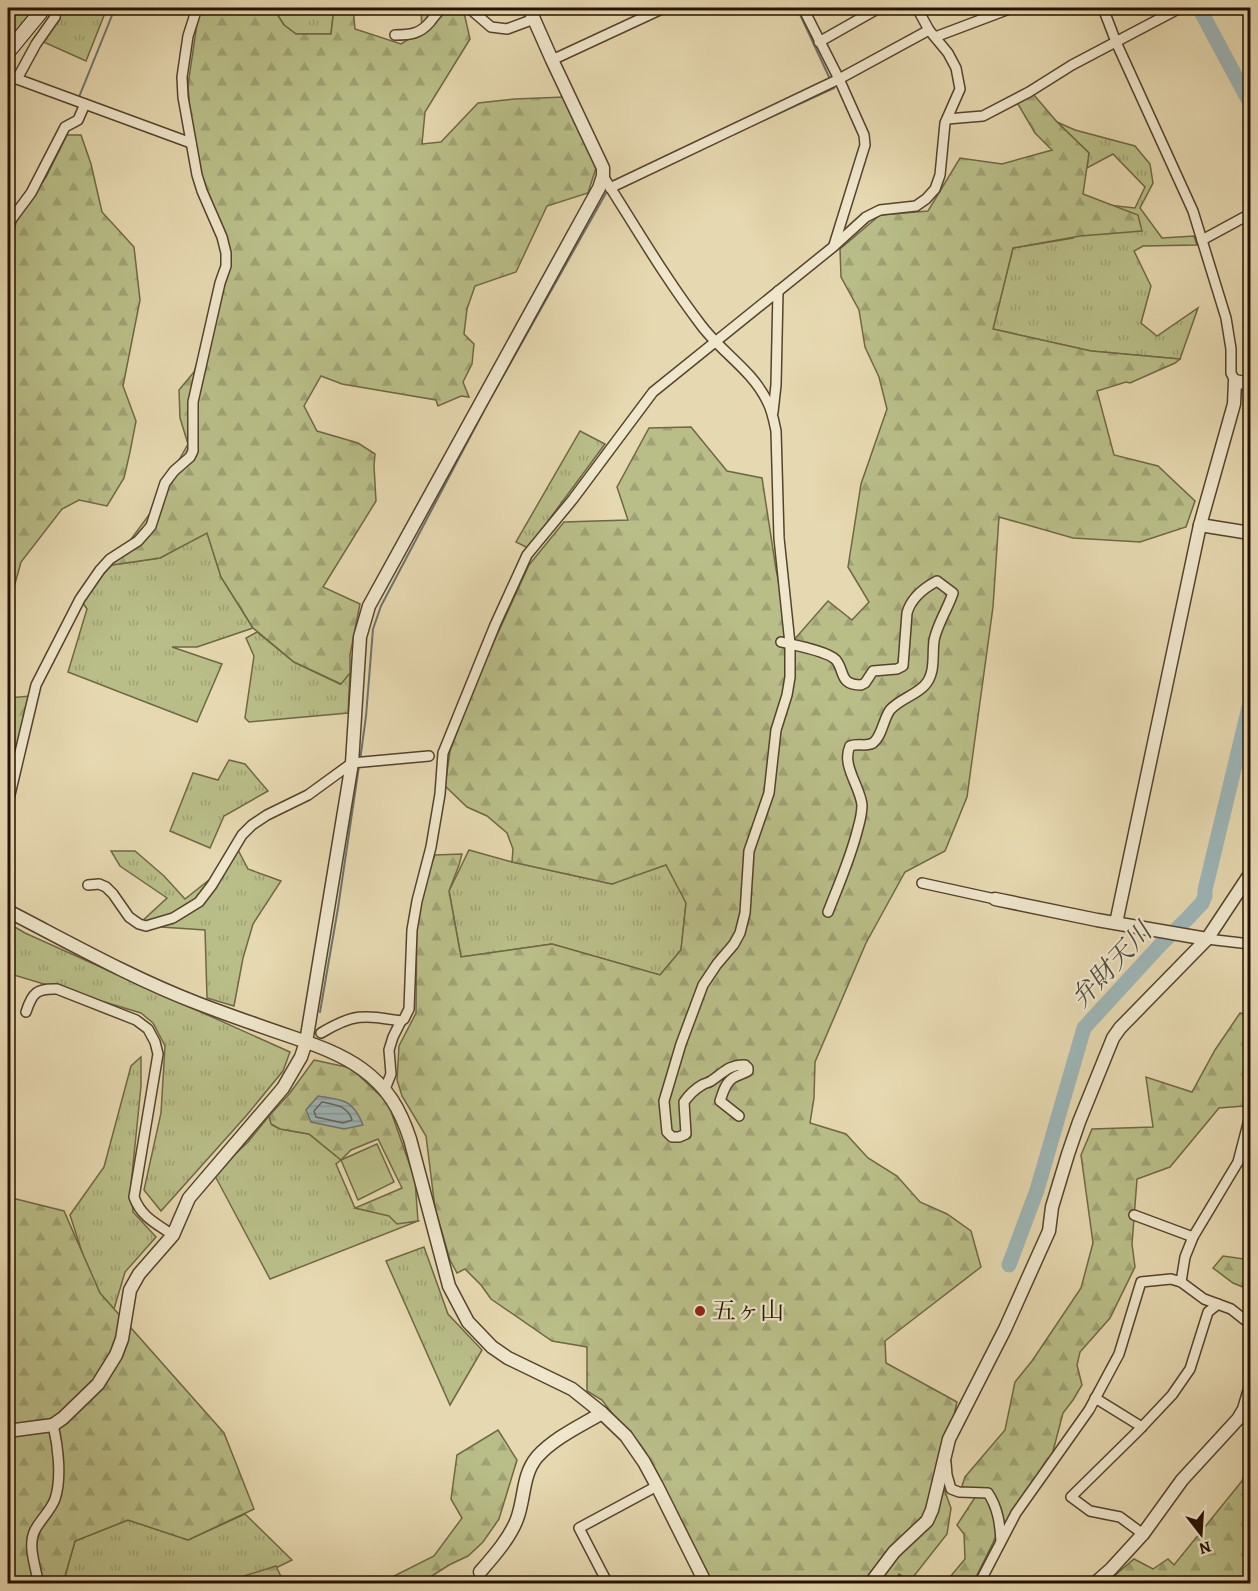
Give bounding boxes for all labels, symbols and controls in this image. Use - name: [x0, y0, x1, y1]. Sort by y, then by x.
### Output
- water label: 弁財天川: [1063, 913, 1162, 1015]
- place label: 五ヶ山: [712, 1295, 784, 1327]
- marker: 五ヶ山: [693, 1304, 707, 1318]
- north arrow: [1171, 1504, 1231, 1564]
- text: N: [1196, 1535, 1214, 1560]

